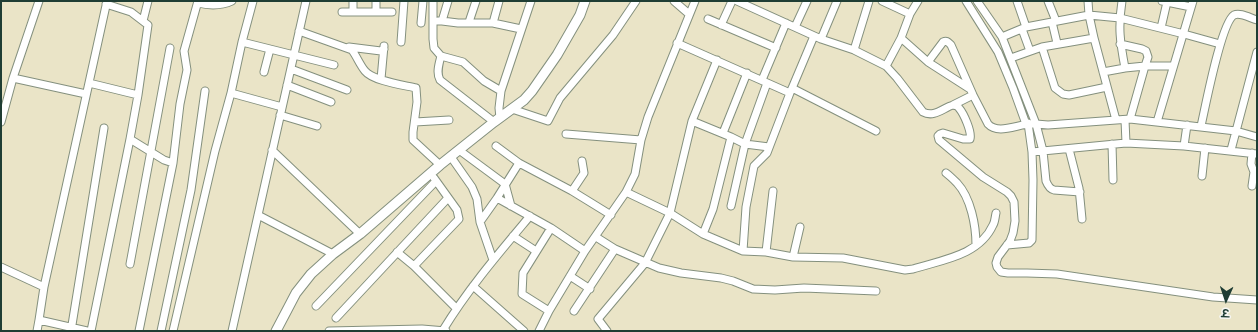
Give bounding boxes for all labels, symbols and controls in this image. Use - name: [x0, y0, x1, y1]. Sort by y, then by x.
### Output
- north arrow: [1206, 280, 1246, 320]
- text: उ: [1221, 304, 1229, 320]

